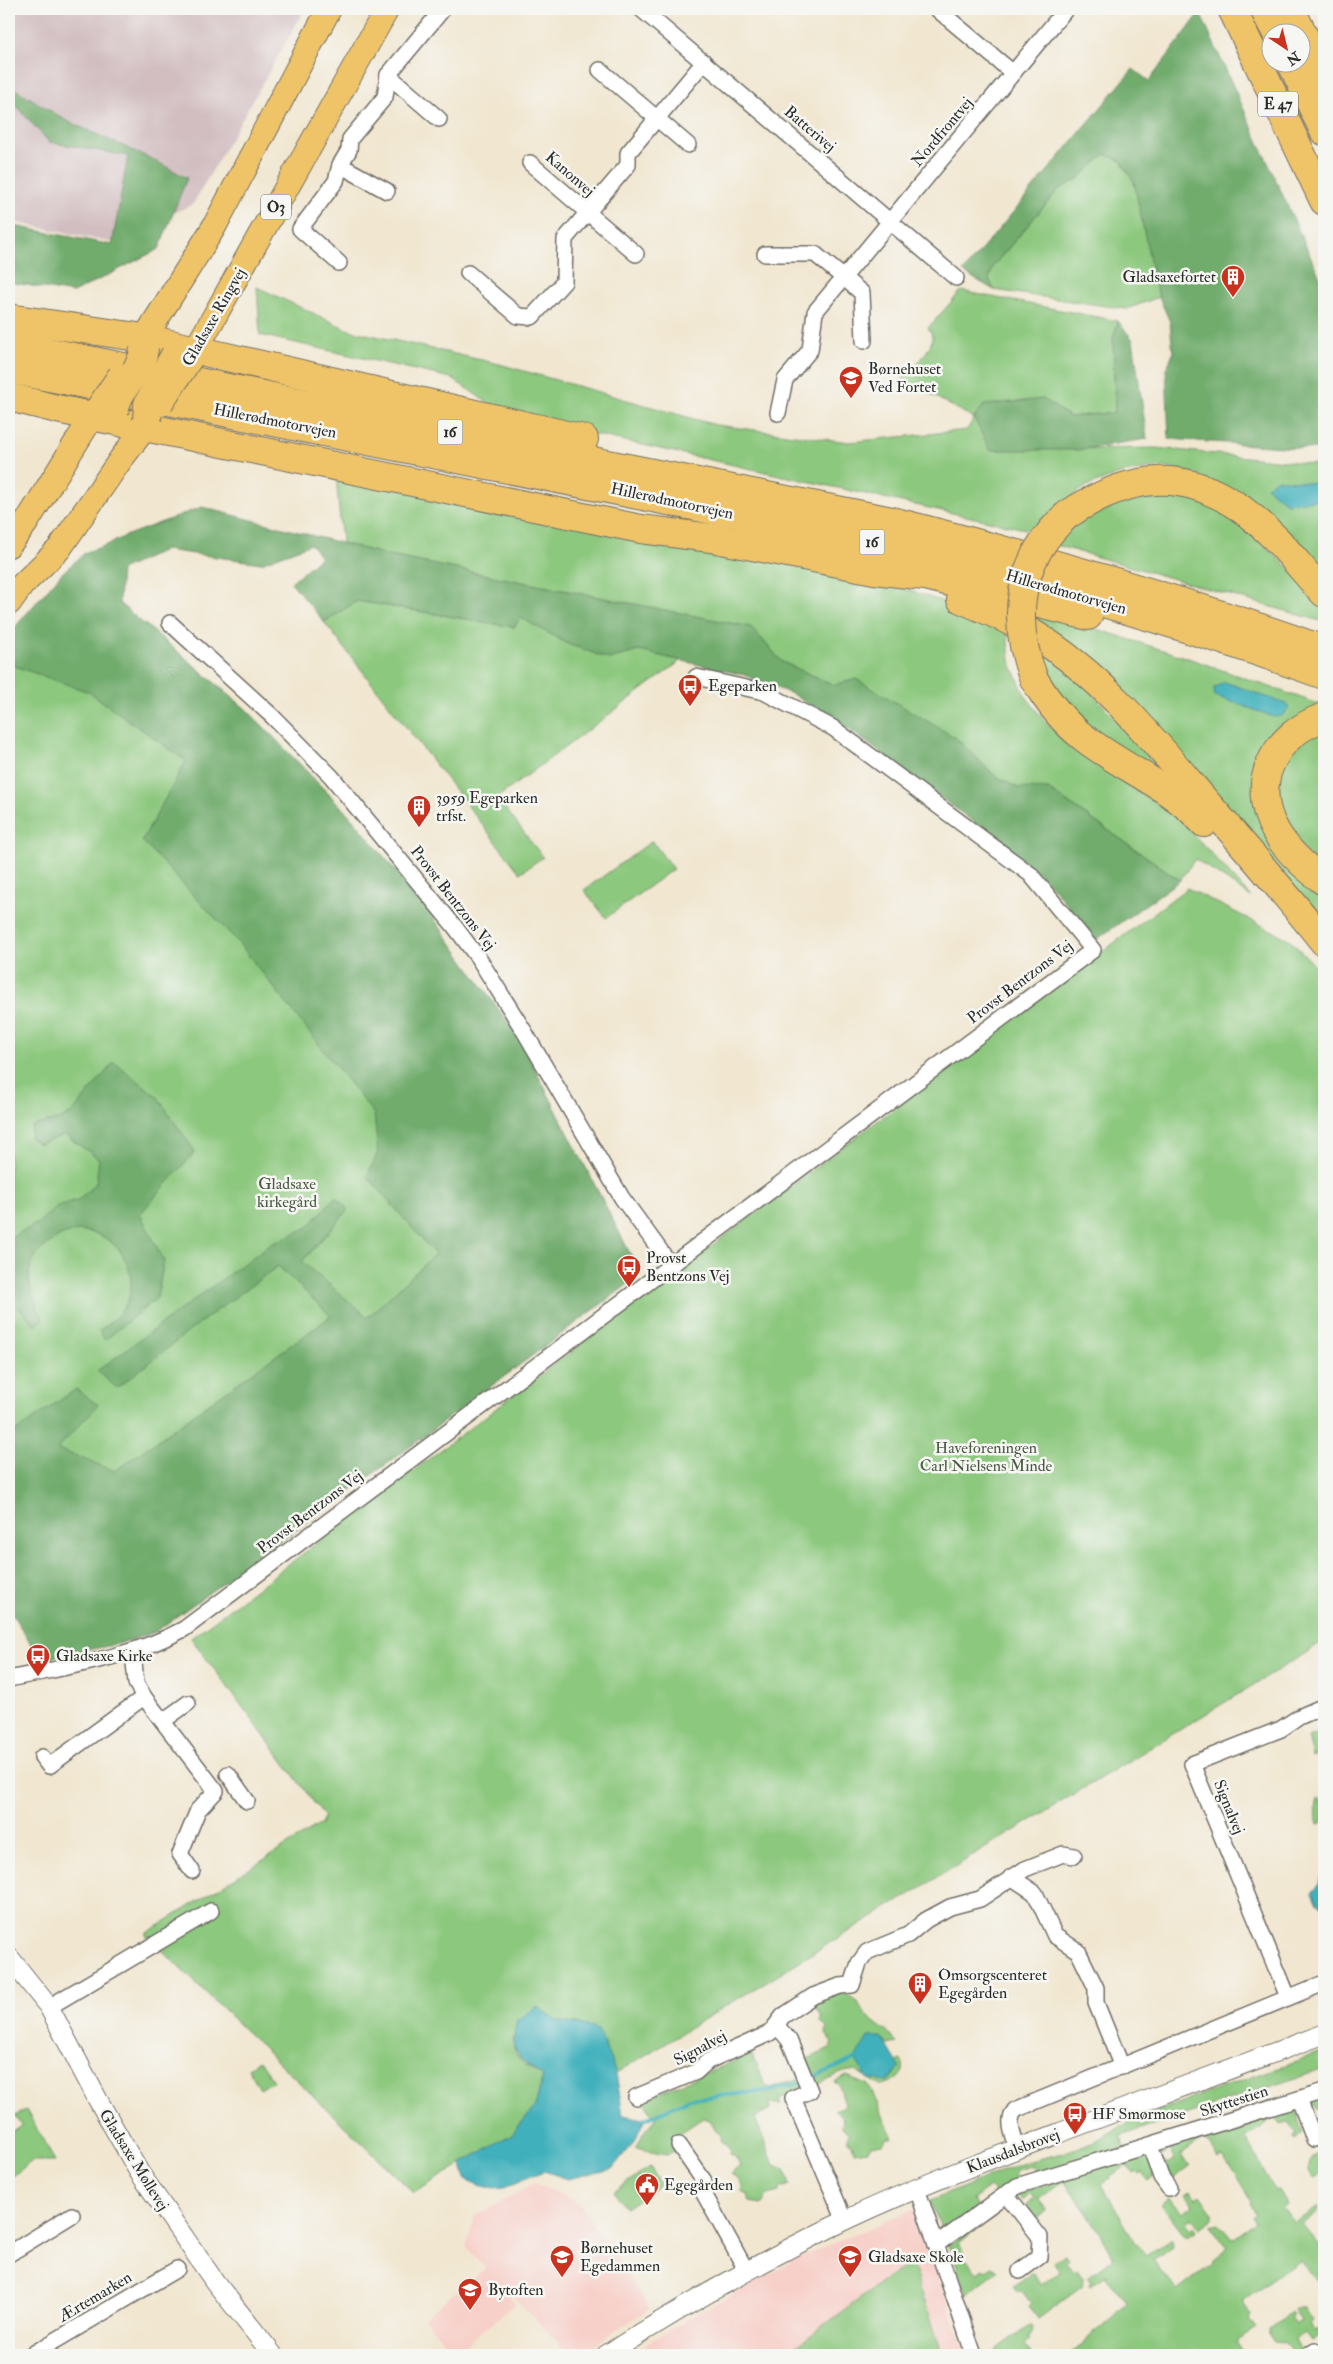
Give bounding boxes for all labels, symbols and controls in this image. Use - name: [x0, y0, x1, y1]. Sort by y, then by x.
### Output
- north arrow: [1260, 22, 1310, 72]
- text: N: [1283, 47, 1304, 69]
- road number: E 47: [1258, 92, 1298, 116]
- street label: Nordfrontvej: [907, 93, 977, 171]
- street label: Batterivej: [780, 102, 840, 156]
- street label: Kanonvej: [541, 147, 599, 201]
- road number: O3: [261, 194, 291, 220]
- street label: Gladsaxe Ringvej: [178, 264, 250, 370]
- building icon: Gladsaxefortet: [1220, 264, 1246, 298]
- place label: Gladsaxefortet: [1122, 267, 1216, 287]
- place label: Børnehuset Ved Fortet: [868, 359, 941, 397]
- school or university icon: Børnehuset Ved Fortet: [838, 365, 864, 399]
- street label: Hillerødmotorvejen: [212, 399, 338, 443]
- road number: 16: [438, 420, 462, 444]
- street label: Hillerødmotorvejen: [609, 478, 735, 524]
- road number: 16: [860, 530, 884, 554]
- street label: Hillerødmotorvejen: [1003, 565, 1129, 619]
- bus stop icon: Egeparken: [677, 673, 703, 707]
- place label: Egeparken: [708, 676, 777, 697]
- place label: 3959 Egeparken trfst.: [436, 788, 538, 826]
- building icon: 3959 Egeparken trfst.: [406, 794, 432, 828]
- street label: Provst Bentzons Vej: [406, 842, 500, 954]
- street label: Provst Bentzons Vej: [963, 936, 1077, 1028]
- park label: Gladsaxe kirkegård: [257, 1174, 317, 1212]
- place label: Provst Bentzons Vej: [646, 1248, 729, 1286]
- bus stop icon: Provst Bentzons Vej: [616, 1254, 642, 1288]
- park label: Haveforeningen Carl Nielsens Minde: [920, 1438, 1053, 1476]
- street label: Provst Bentzons Vej: [253, 1466, 367, 1558]
- bus stop icon: Gladsaxe Kirke: [25, 1643, 51, 1677]
- place label: Gladsaxe Kirke: [56, 1646, 153, 1666]
- street label: Signalvej: [1209, 1777, 1249, 1837]
- place label: Omsorgscenteret Egegården: [938, 1965, 1047, 2003]
- building icon: Omsorgscenteret Egegården: [907, 1971, 933, 2005]
- street label: Signalvej: [670, 2026, 730, 2070]
- street label: Skyttestien: [1197, 2081, 1271, 2121]
- bus stop icon: HF Smørmose: [1062, 2101, 1088, 2135]
- place label: HF Smørmose: [1092, 2104, 1186, 2124]
- street label: Gladsaxe Møllevej: [95, 2106, 173, 2214]
- street label: Klausdalsbrovej: [964, 2124, 1062, 2178]
- public building icon: Egegården: [634, 2172, 660, 2206]
- place label: Egegården: [664, 2175, 733, 2195]
- place label: Børnehuset Egedammen: [580, 2238, 660, 2276]
- school or university icon: Børnehuset Egedammen: [549, 2244, 575, 2278]
- school or university icon: Gladsaxe Skole: [837, 2244, 863, 2278]
- place label: Gladsaxe Skole: [868, 2247, 964, 2267]
- street label: Ærtemarken: [54, 2267, 135, 2327]
- school or university icon: Bytoften: [457, 2277, 483, 2311]
- place label: Bytoften: [488, 2280, 544, 2300]

